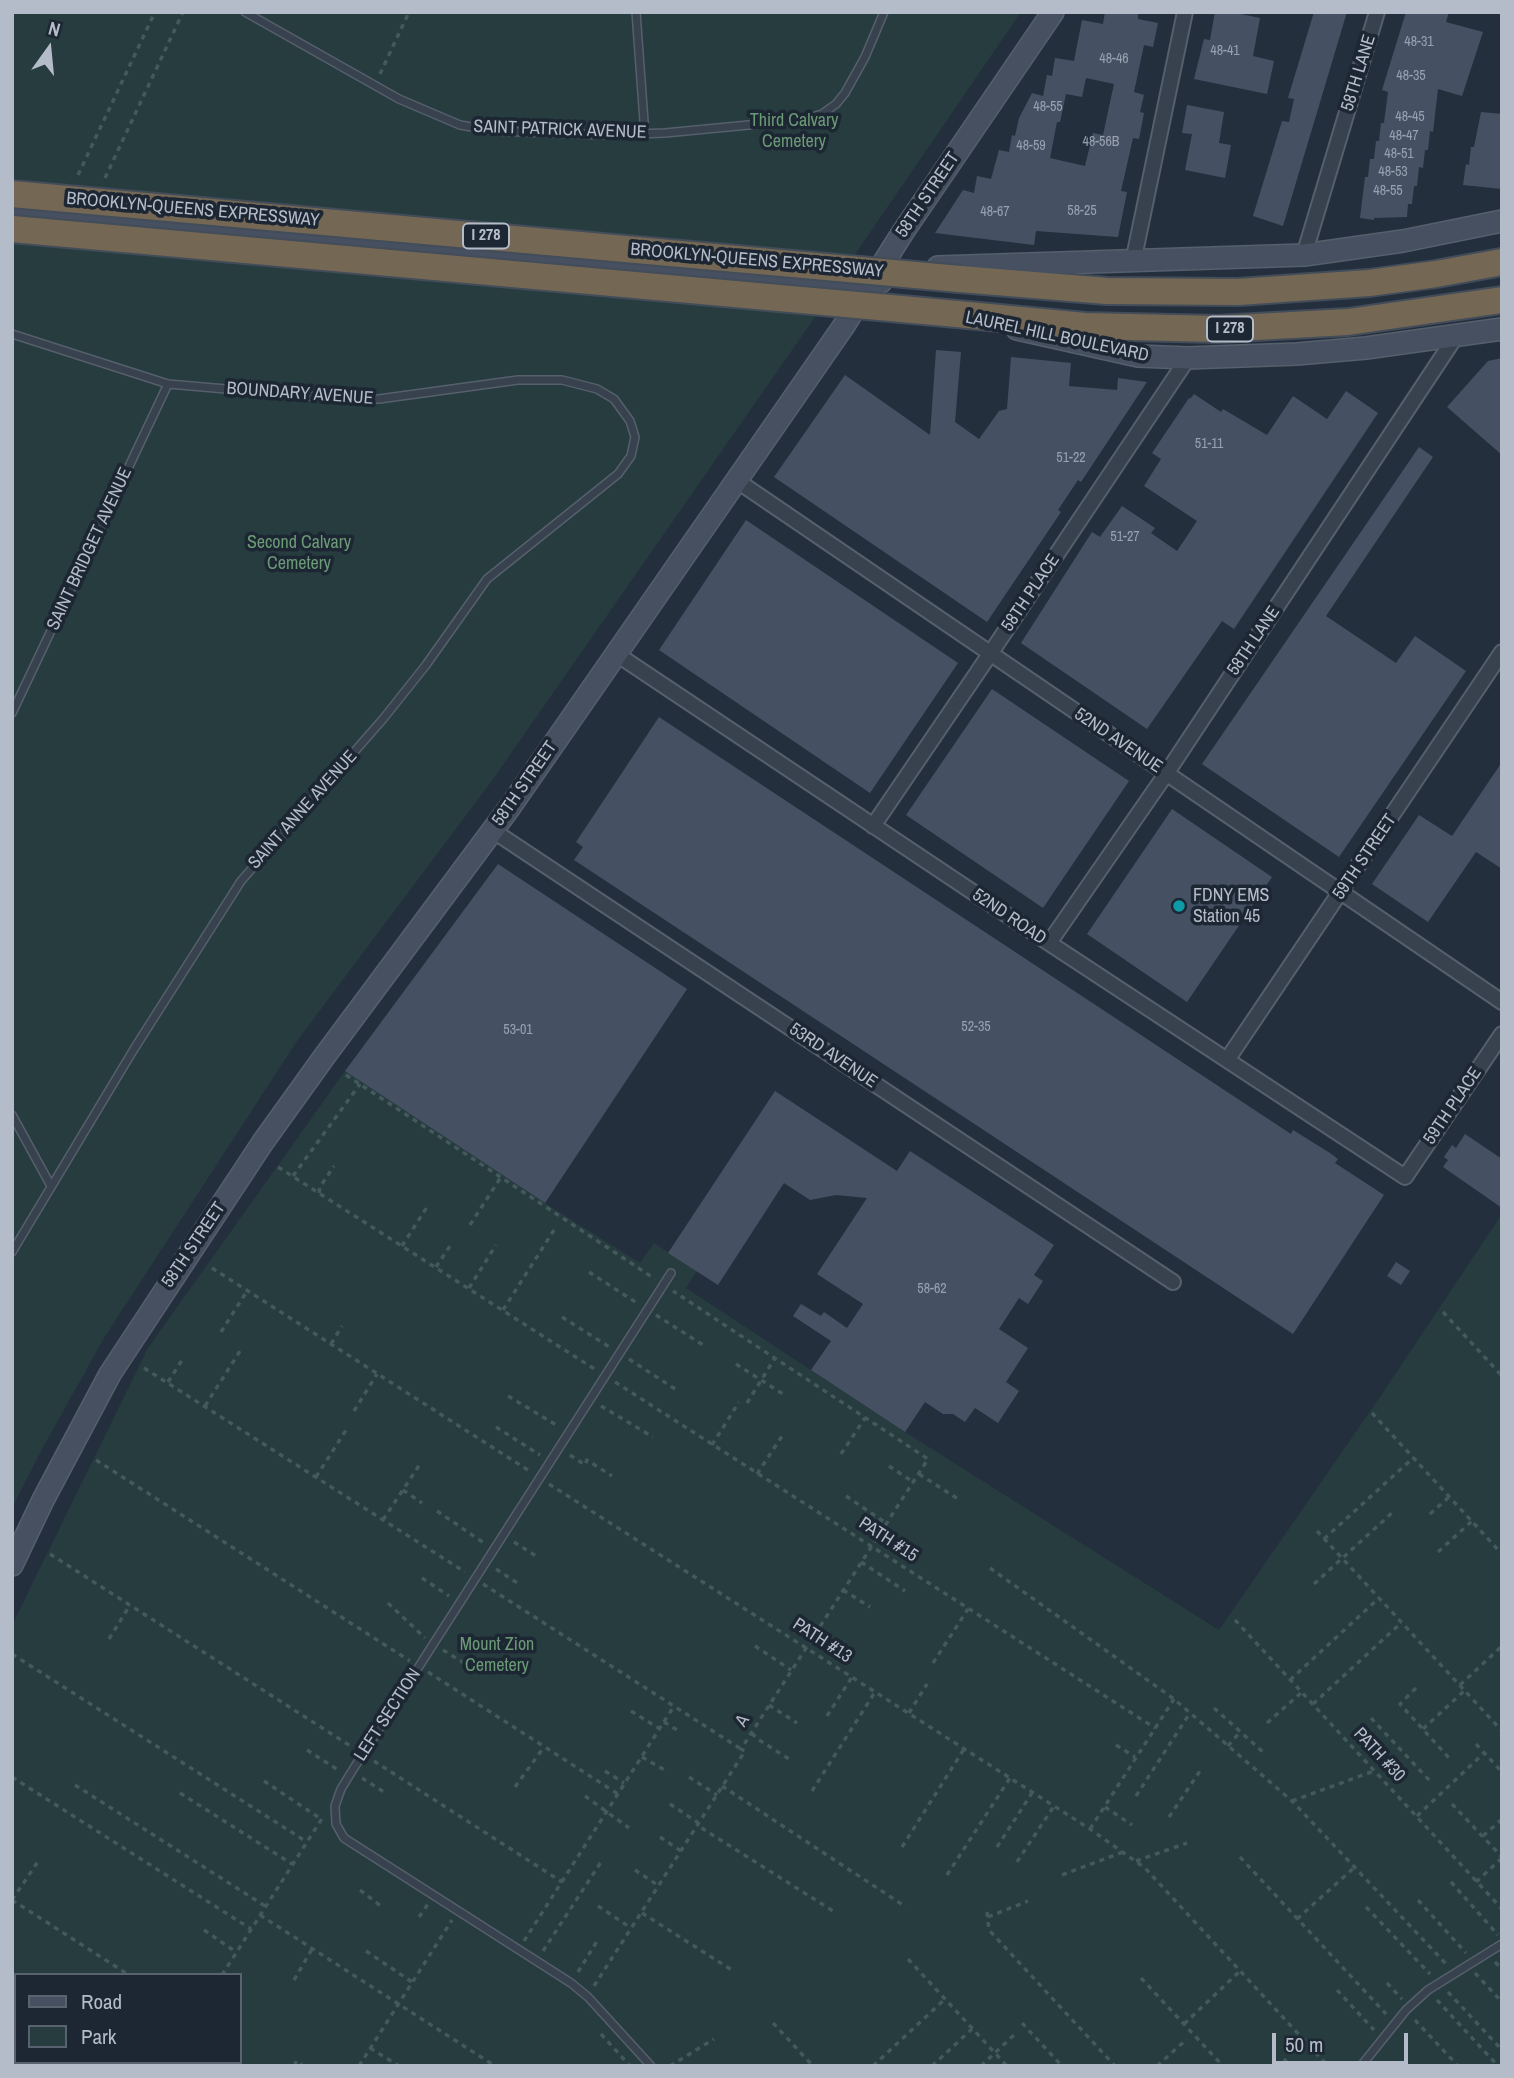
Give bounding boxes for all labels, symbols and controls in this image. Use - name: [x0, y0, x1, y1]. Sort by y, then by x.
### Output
- north arrow: [14, 14, 84, 84]
- text: N: [46, 15, 63, 43]
- street label: 58TH LANE: [1337, 32, 1381, 114]
- house number: 48-31: [1404, 34, 1434, 50]
- house number: 48-41: [1210, 43, 1240, 59]
- house number: 48-46: [1099, 51, 1129, 67]
- house number: 48-35: [1396, 68, 1426, 84]
- house number: 48-55: [1033, 99, 1063, 115]
- house number: 48-45: [1395, 109, 1425, 125]
- park label: Third Calvary Cemetery: [750, 110, 838, 152]
- street label: SAINT PATRICK AVENUE: [473, 116, 647, 144]
- house number: 48-47: [1389, 128, 1419, 144]
- house number: 48-56B: [1082, 134, 1120, 150]
- house number: 48-59: [1016, 138, 1046, 154]
- house number: 48-51: [1384, 146, 1414, 162]
- street label: 58TH STREET: [892, 148, 964, 242]
- house number: 48-53: [1378, 164, 1408, 180]
- house number: 48-55: [1373, 183, 1403, 199]
- street label: BROOKLYN-QUEENS EXPRESSWAY: [66, 188, 320, 232]
- house number: 58-25: [1067, 203, 1097, 219]
- house number: 48-67: [980, 204, 1010, 220]
- road number: I 278: [463, 224, 509, 248]
- street label: BROOKLYN-QUEENS EXPRESSWAY: [630, 239, 884, 283]
- street label: LAUREL HILL BOULEVARD: [963, 307, 1151, 367]
- road number: I 278: [1207, 316, 1253, 342]
- street label: BOUNDARY AVENUE: [226, 378, 374, 410]
- house number: 51-11: [1195, 436, 1223, 452]
- house number: 51-22: [1056, 450, 1086, 466]
- street label: SAINT BRIDGET AVENUE: [43, 464, 137, 634]
- house number: 51-27: [1110, 529, 1140, 545]
- park label: Second Calvary Cemetery: [247, 532, 351, 574]
- street label: 58TH PLACE: [997, 550, 1065, 636]
- street label: 58TH LANE: [1223, 602, 1285, 680]
- street label: 52ND AVENUE: [1070, 704, 1166, 778]
- street label: 58TH STREET: [488, 737, 562, 831]
- street label: SAINT ANNE AVENUE: [244, 746, 362, 874]
- street label: 59TH STREET: [1329, 810, 1401, 904]
- street label: 52ND ROAD: [968, 884, 1050, 950]
- place label: FDNY EMS Station 45: [1193, 885, 1269, 928]
- marker: FDNY EMS Station 45: [1171, 898, 1187, 914]
- street label: 53RD AVENUE: [785, 1019, 881, 1093]
- house number: 52-35: [961, 1019, 991, 1035]
- house number: 53-01: [503, 1022, 533, 1038]
- street label: 59TH PLACE: [1419, 1063, 1487, 1149]
- street label: 58TH STREET: [158, 1198, 230, 1292]
- house number: 58-62: [917, 1281, 947, 1297]
- street label: PATH #15: [854, 1513, 922, 1567]
- street label: PATH #13: [788, 1614, 856, 1668]
- park label: Mount Zion Cemetery: [460, 1634, 534, 1676]
- street label: LEFT SECTION: [350, 1665, 426, 1765]
- street label: A: [731, 1711, 755, 1731]
- street label: PATH #30: [1349, 1724, 1409, 1786]
- legend: [14, 1973, 242, 2064]
- text: Road: [81, 1987, 122, 2016]
- scale bar: [1276, 2018, 1412, 2062]
- text: Park: [81, 2022, 116, 2051]
- text: 50 m: [1285, 2030, 1323, 2059]

